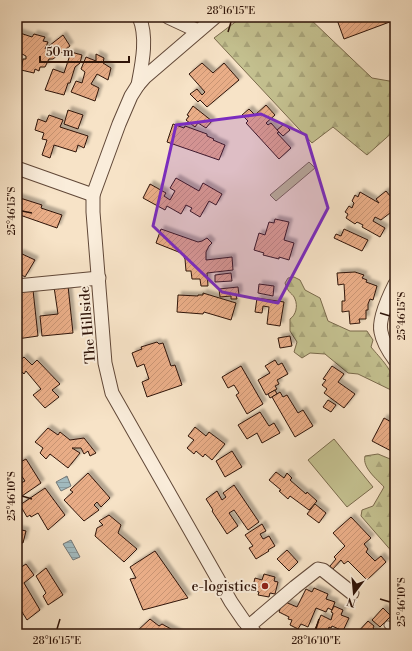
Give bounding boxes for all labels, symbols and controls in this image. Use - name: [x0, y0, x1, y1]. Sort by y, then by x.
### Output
- text: 28°16'15"E: [207, 5, 255, 17]
- scale bar: [40, 38, 129, 64]
- text: 50 m: [46, 45, 74, 60]
- text: 25°46'15"S: [6, 186, 18, 235]
- street label: The Hillside: [76, 285, 100, 364]
- text: 25°46'15"S: [396, 291, 408, 340]
- text: 25°46'10"S: [6, 471, 18, 521]
- north arrow: [334, 573, 374, 613]
- text: 25°46'10"S: [396, 577, 408, 627]
- place label: e-logistics: [191, 578, 257, 596]
- marker: e-logistics: [260, 581, 270, 591]
- text: N: [345, 594, 358, 610]
- text: 28°16'15"E: [33, 635, 81, 647]
- text: 28°16'10"E: [291, 635, 341, 647]

